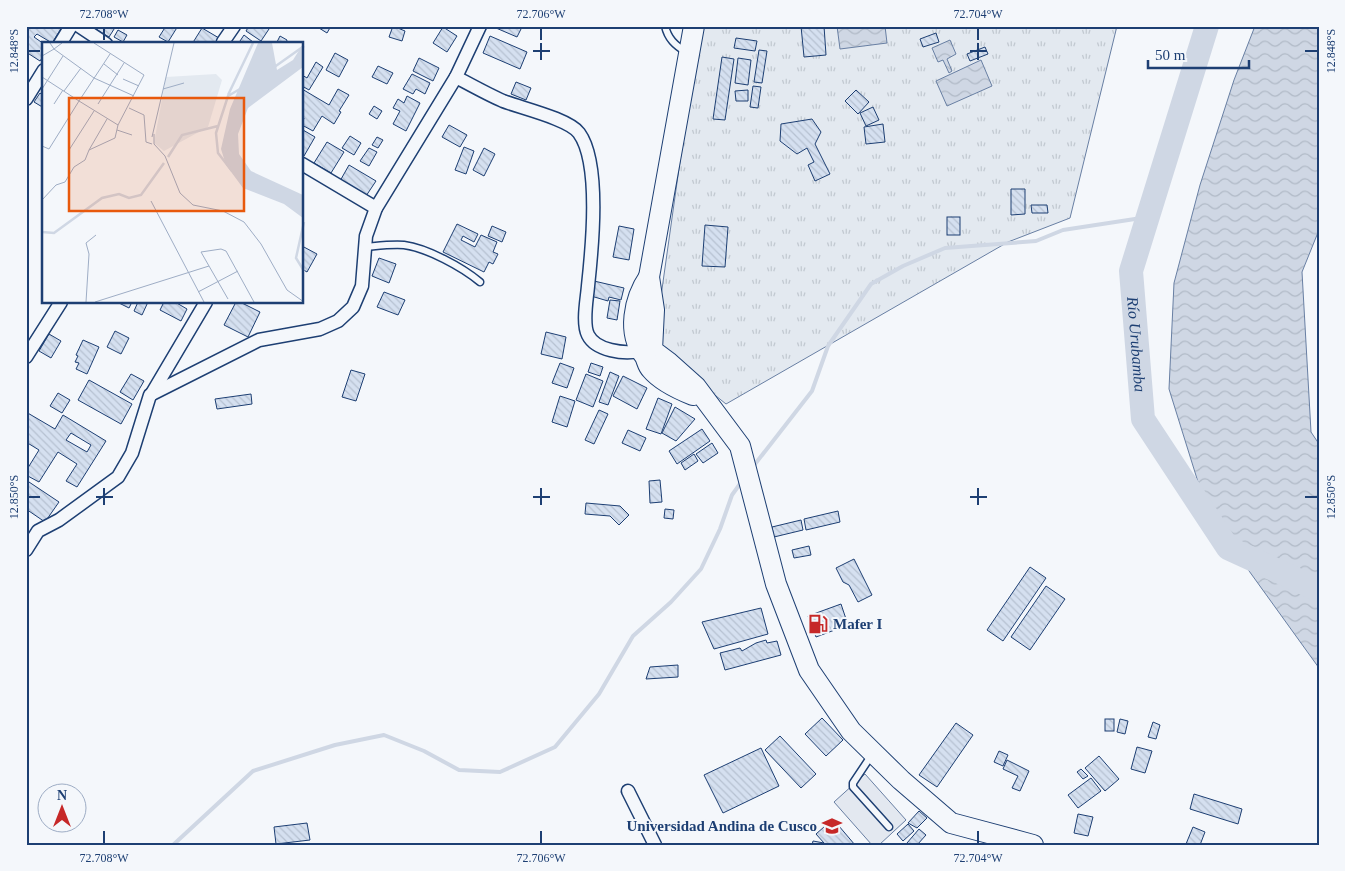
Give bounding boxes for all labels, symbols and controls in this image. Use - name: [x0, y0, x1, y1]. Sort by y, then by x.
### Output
- text: 72.708°W: [79, 7, 129, 21]
- text: 72.706°W: [516, 7, 566, 21]
- text: 72.704°W: [953, 7, 1003, 21]
- text: 12.848°S: [7, 29, 21, 73]
- text: 12.848°S: [1324, 29, 1338, 73]
- scale bar: [1148, 38, 1249, 70]
- inset map: [42, 42, 304, 304]
- text: 50 m: [1155, 47, 1186, 63]
- water label: Río Urubamba: [1125, 295, 1149, 393]
- text: 12.850°S: [7, 475, 21, 519]
- text: 12.850°S: [1324, 475, 1338, 519]
- fuel station icon: Mafer I: [807, 613, 829, 635]
- place label: Mafer I: [833, 616, 882, 632]
- north arrow: [38, 784, 88, 834]
- text: N: [57, 788, 67, 803]
- school or university icon: Universidad Andina de Cusco: [821, 815, 843, 837]
- place label: Universidad Andina de Cusco: [627, 818, 817, 834]
- text: 72.708°W: [79, 851, 129, 865]
- text: 72.706°W: [516, 851, 566, 865]
- text: 72.704°W: [953, 851, 1003, 865]

